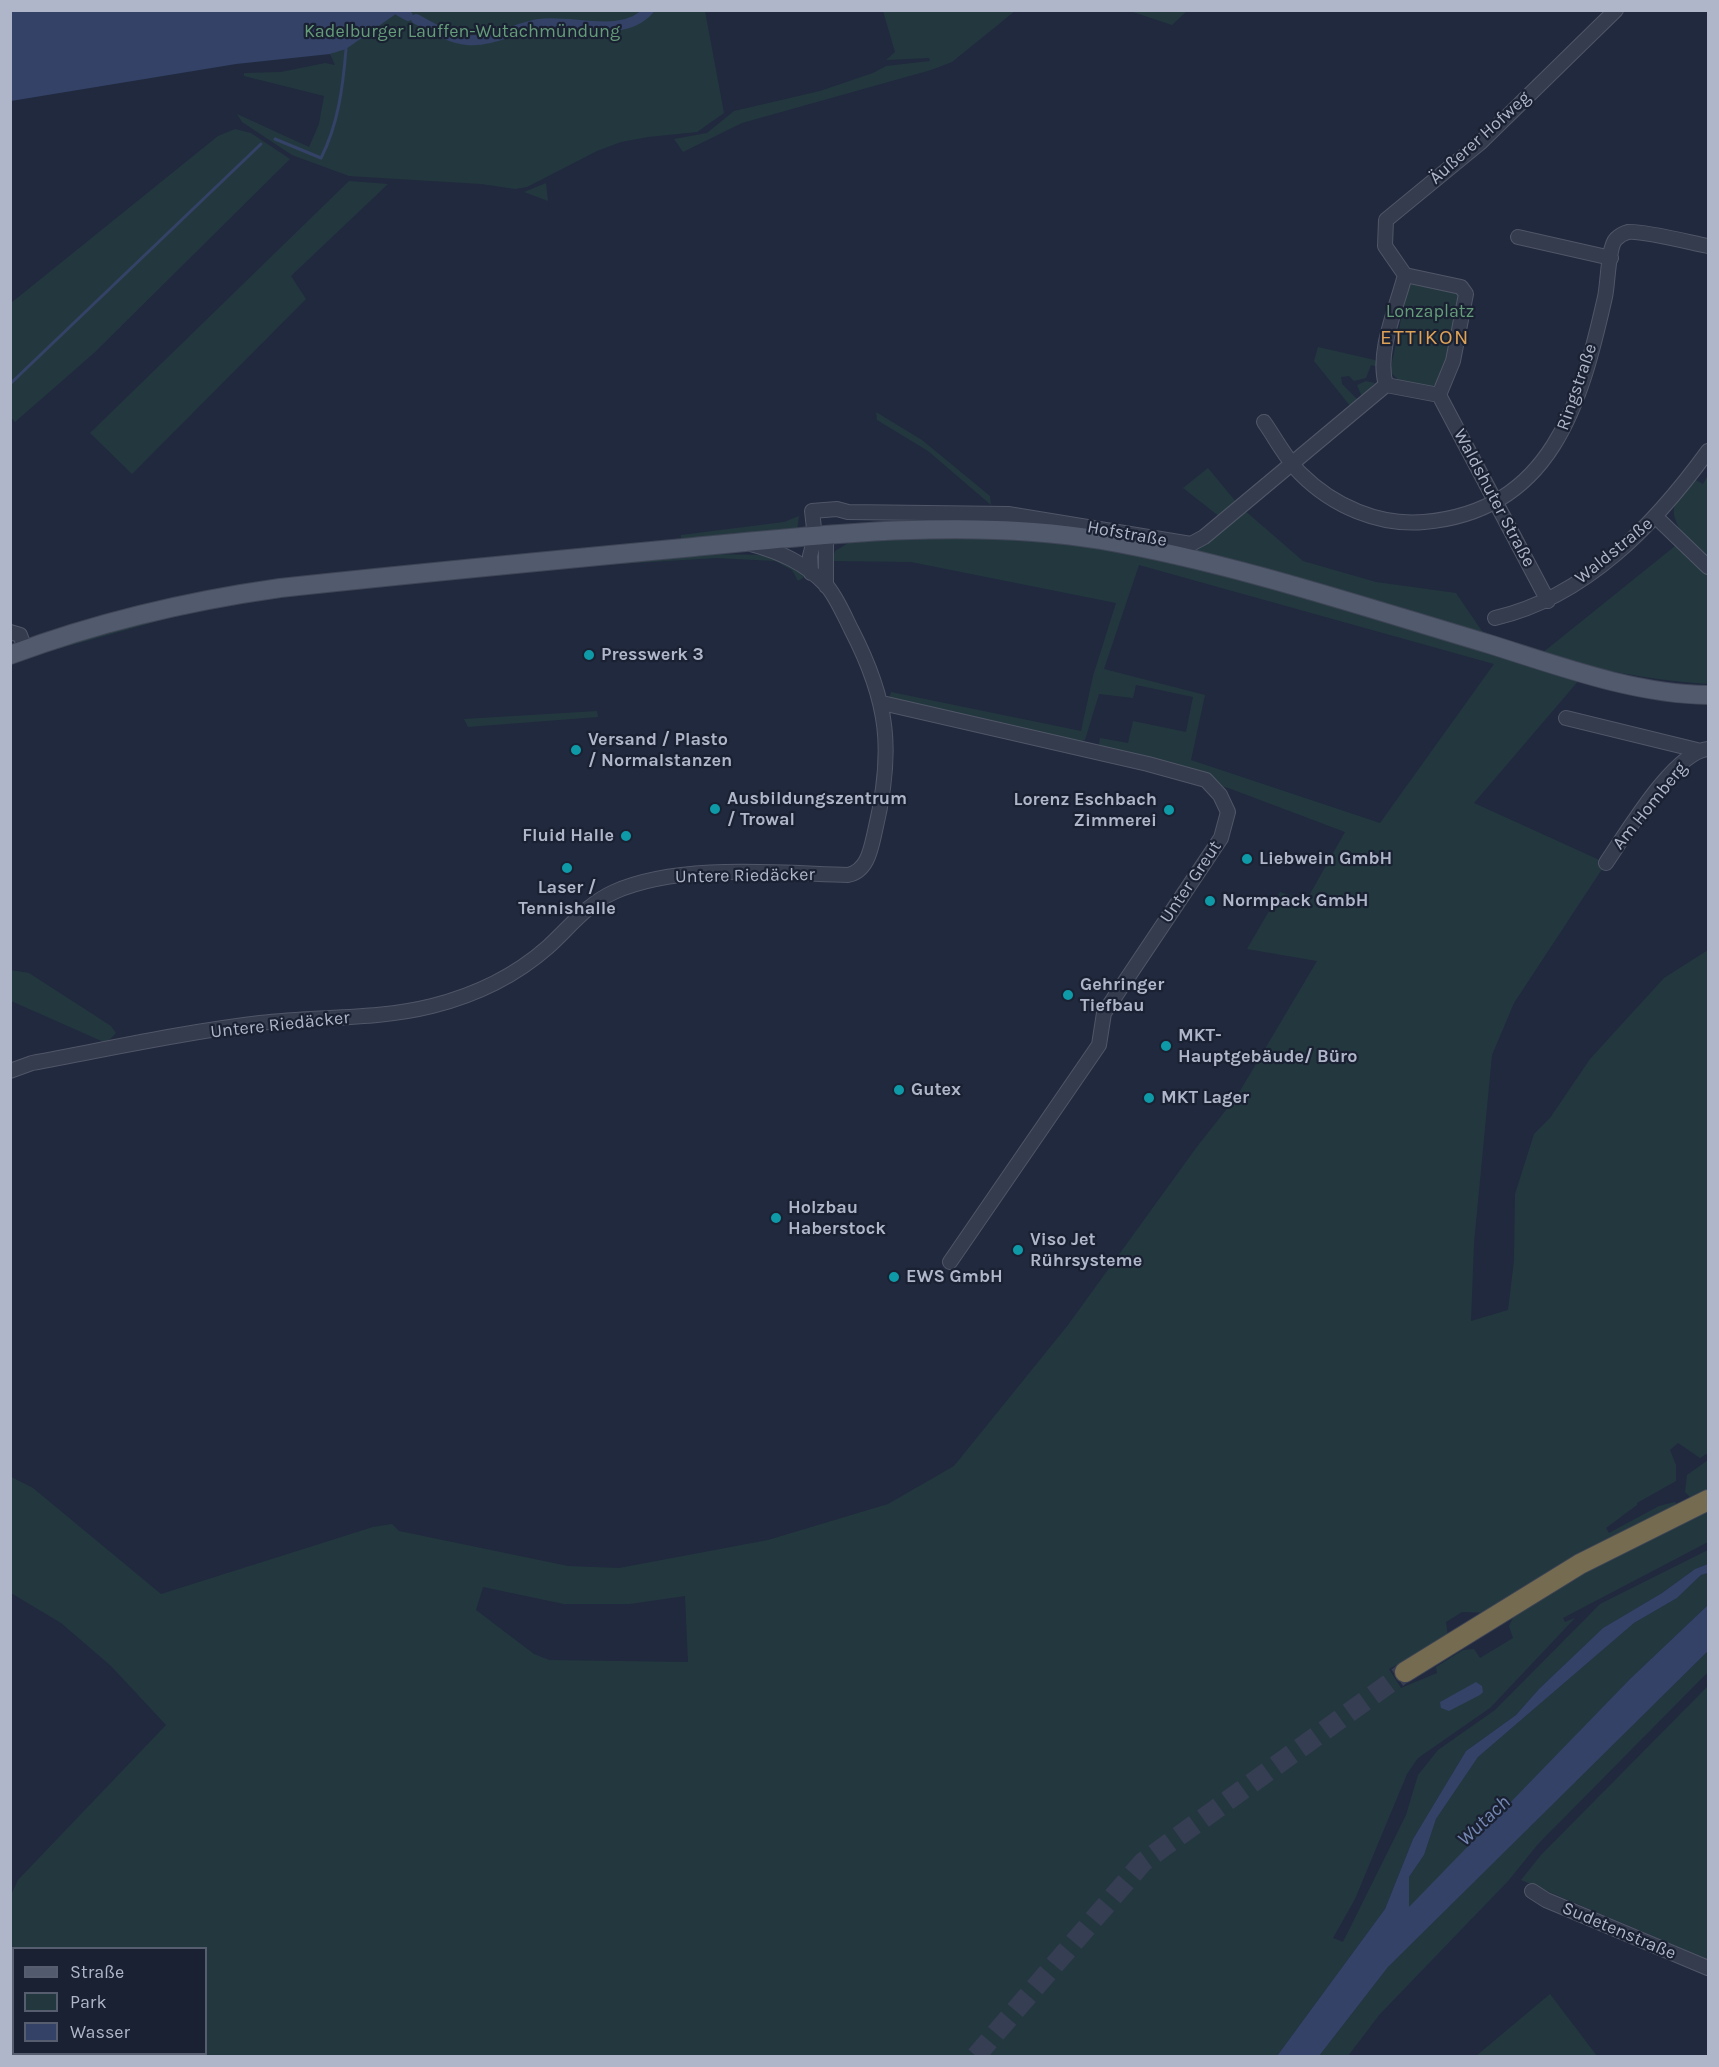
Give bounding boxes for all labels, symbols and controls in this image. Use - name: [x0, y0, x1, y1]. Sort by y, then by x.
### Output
- park label: Kadelburger Lauffen-Wutachmündung: [304, 21, 620, 43]
- street label: Äußerer Hofweg: [1425, 87, 1535, 189]
- park label: Lonzaplatz: [1386, 301, 1474, 323]
- district label: ETTIKON: [1380, 325, 1470, 351]
- street label: Ringstraße: [1552, 341, 1602, 433]
- street label: Waldshuter Straße: [1448, 425, 1540, 571]
- street label: Waldstraße: [1571, 513, 1657, 589]
- street label: Hofstraße: [1085, 516, 1169, 552]
- place label: Presswerk 3: [601, 644, 704, 666]
- marker: Presswerk 3: [582, 648, 596, 662]
- place label: Versand / Plasto / Normalstanzen: [588, 729, 732, 771]
- marker: Versand / Plasto / Normalstanzen: [569, 743, 583, 757]
- street label: Am Homberg: [1608, 758, 1692, 854]
- place label: Ausbildungszentrum / Trowal: [727, 788, 907, 830]
- place label: Lorenz Eschbach Zimmerei: [1014, 789, 1157, 832]
- marker: Ausbildungszentrum / Trowal: [708, 802, 722, 816]
- marker: Lorenz Eschbach Zimmerei: [1162, 803, 1176, 817]
- place label: Fluid Halle: [522, 825, 614, 847]
- marker: Fluid Halle: [619, 829, 633, 843]
- street label: Unter Greut: [1156, 837, 1226, 927]
- place label: Liebwein GmbH: [1259, 848, 1392, 870]
- marker: Liebwein GmbH: [1240, 852, 1254, 866]
- marker: Laser / Tennishalle: [560, 861, 574, 875]
- street label: Untere Riedäcker: [675, 864, 815, 888]
- place label: Laser / Tennishalle: [518, 877, 616, 920]
- place label: Normpack GmbH: [1222, 890, 1369, 912]
- marker: Normpack GmbH: [1203, 894, 1217, 908]
- place label: Gehringer Tiefbau: [1080, 974, 1164, 1016]
- marker: Gehringer Tiefbau: [1061, 988, 1075, 1002]
- street label: Untere Riedäcker: [209, 1007, 351, 1043]
- place label: MKT- Hauptgebäude/ Büro: [1178, 1025, 1357, 1068]
- marker: MKT- Hauptgebäude/ Büro: [1159, 1039, 1173, 1053]
- place label: Gutex: [911, 1079, 961, 1101]
- marker: Gutex: [892, 1083, 906, 1097]
- place label: MKT Lager: [1161, 1087, 1249, 1109]
- marker: MKT Lager: [1142, 1091, 1156, 1105]
- place label: Holzbau Haberstock: [788, 1197, 886, 1240]
- marker: Holzbau Haberstock: [769, 1211, 783, 1225]
- place label: Viso Jet Rührsysteme: [1030, 1229, 1142, 1272]
- marker: Viso Jet Rührsysteme: [1011, 1243, 1025, 1257]
- place label: EWS GmbH: [906, 1266, 1003, 1288]
- marker: EWS GmbH: [887, 1270, 901, 1284]
- water label: Wutach: [1453, 1791, 1515, 1851]
- street label: Sudetenstraße: [1559, 1897, 1679, 1965]
- legend: [12, 1947, 207, 2055]
- text: Straße: [70, 1961, 124, 1983]
- text: Park: [70, 1991, 107, 2013]
- text: Wasser: [70, 2021, 130, 2043]

